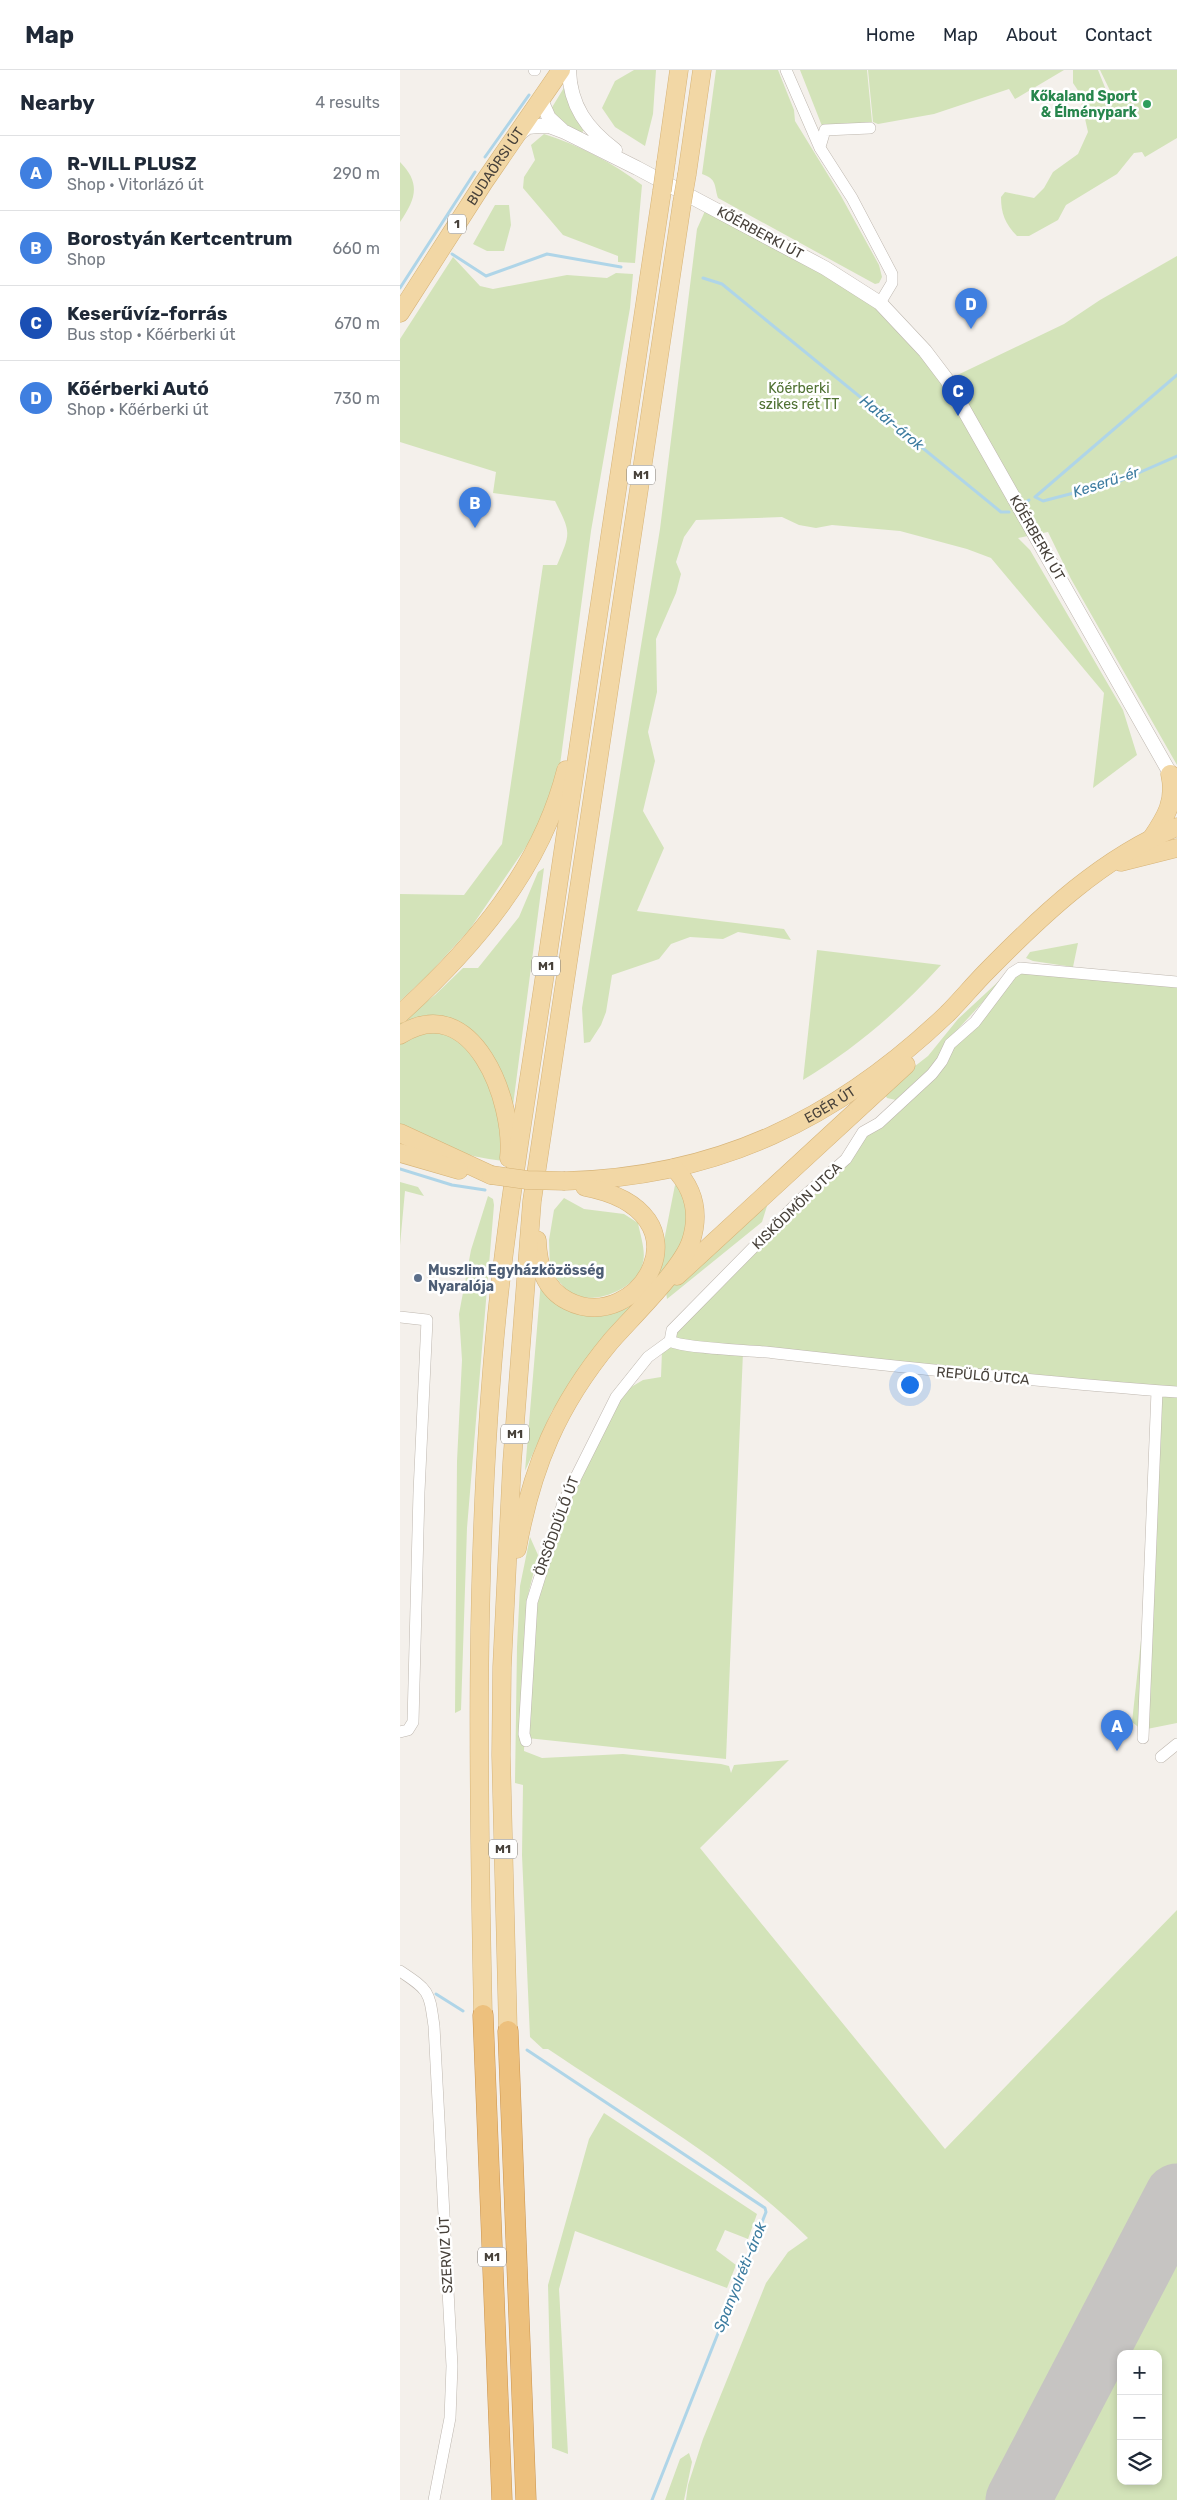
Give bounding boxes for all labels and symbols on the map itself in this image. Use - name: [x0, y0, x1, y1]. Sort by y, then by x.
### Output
- place label: Kőkaland Sport & Élménypark: [1031, 88, 1138, 121]
- marker: Kőkaland Sport & Élménypark: [1141, 98, 1153, 110]
- street label: BUDAÖRSI ÚT: [463, 124, 528, 208]
- street label: KŐÉRBERKI ÚT: [714, 202, 807, 263]
- road number: 1: [448, 214, 466, 234]
- pin: D: [955, 288, 987, 329]
- pin: C: [942, 375, 974, 416]
- park label: Kőérberki szikes rét TT: [759, 380, 839, 413]
- water label: Határ-árok: [856, 392, 928, 454]
- water label: Keserű-ér: [1070, 462, 1143, 501]
- road number: M1: [627, 466, 655, 484]
- pin: B: [459, 487, 491, 528]
- street label: KŐÉRBERKI ÚT: [1006, 492, 1069, 584]
- road number: M1: [532, 956, 560, 976]
- street label: EGÉR ÚT: [801, 1083, 859, 1127]
- street label: KISKÖDMÖN UTCA: [749, 1158, 846, 1253]
- place label: Muszlim Egyházközösség Nyaralója: [428, 1262, 604, 1295]
- marker: Muszlim Egyházközösség Nyaralója: [412, 1272, 424, 1284]
- street label: REPÜLŐ UTCA: [936, 1362, 1031, 1389]
- your location: [897, 1372, 923, 1398]
- road number: M1: [501, 1425, 529, 1444]
- street label: ÖRSÖDDŰLŐ ÚT: [530, 1474, 583, 1578]
- pin: A: [1101, 1710, 1133, 1751]
- road number: M1: [489, 1840, 517, 1858]
- street label: SZERVIZ ÚT: [434, 2216, 457, 2294]
- water label: Spanyolréti-árok: [710, 2219, 770, 2335]
- road number: M1: [478, 2248, 506, 2266]

